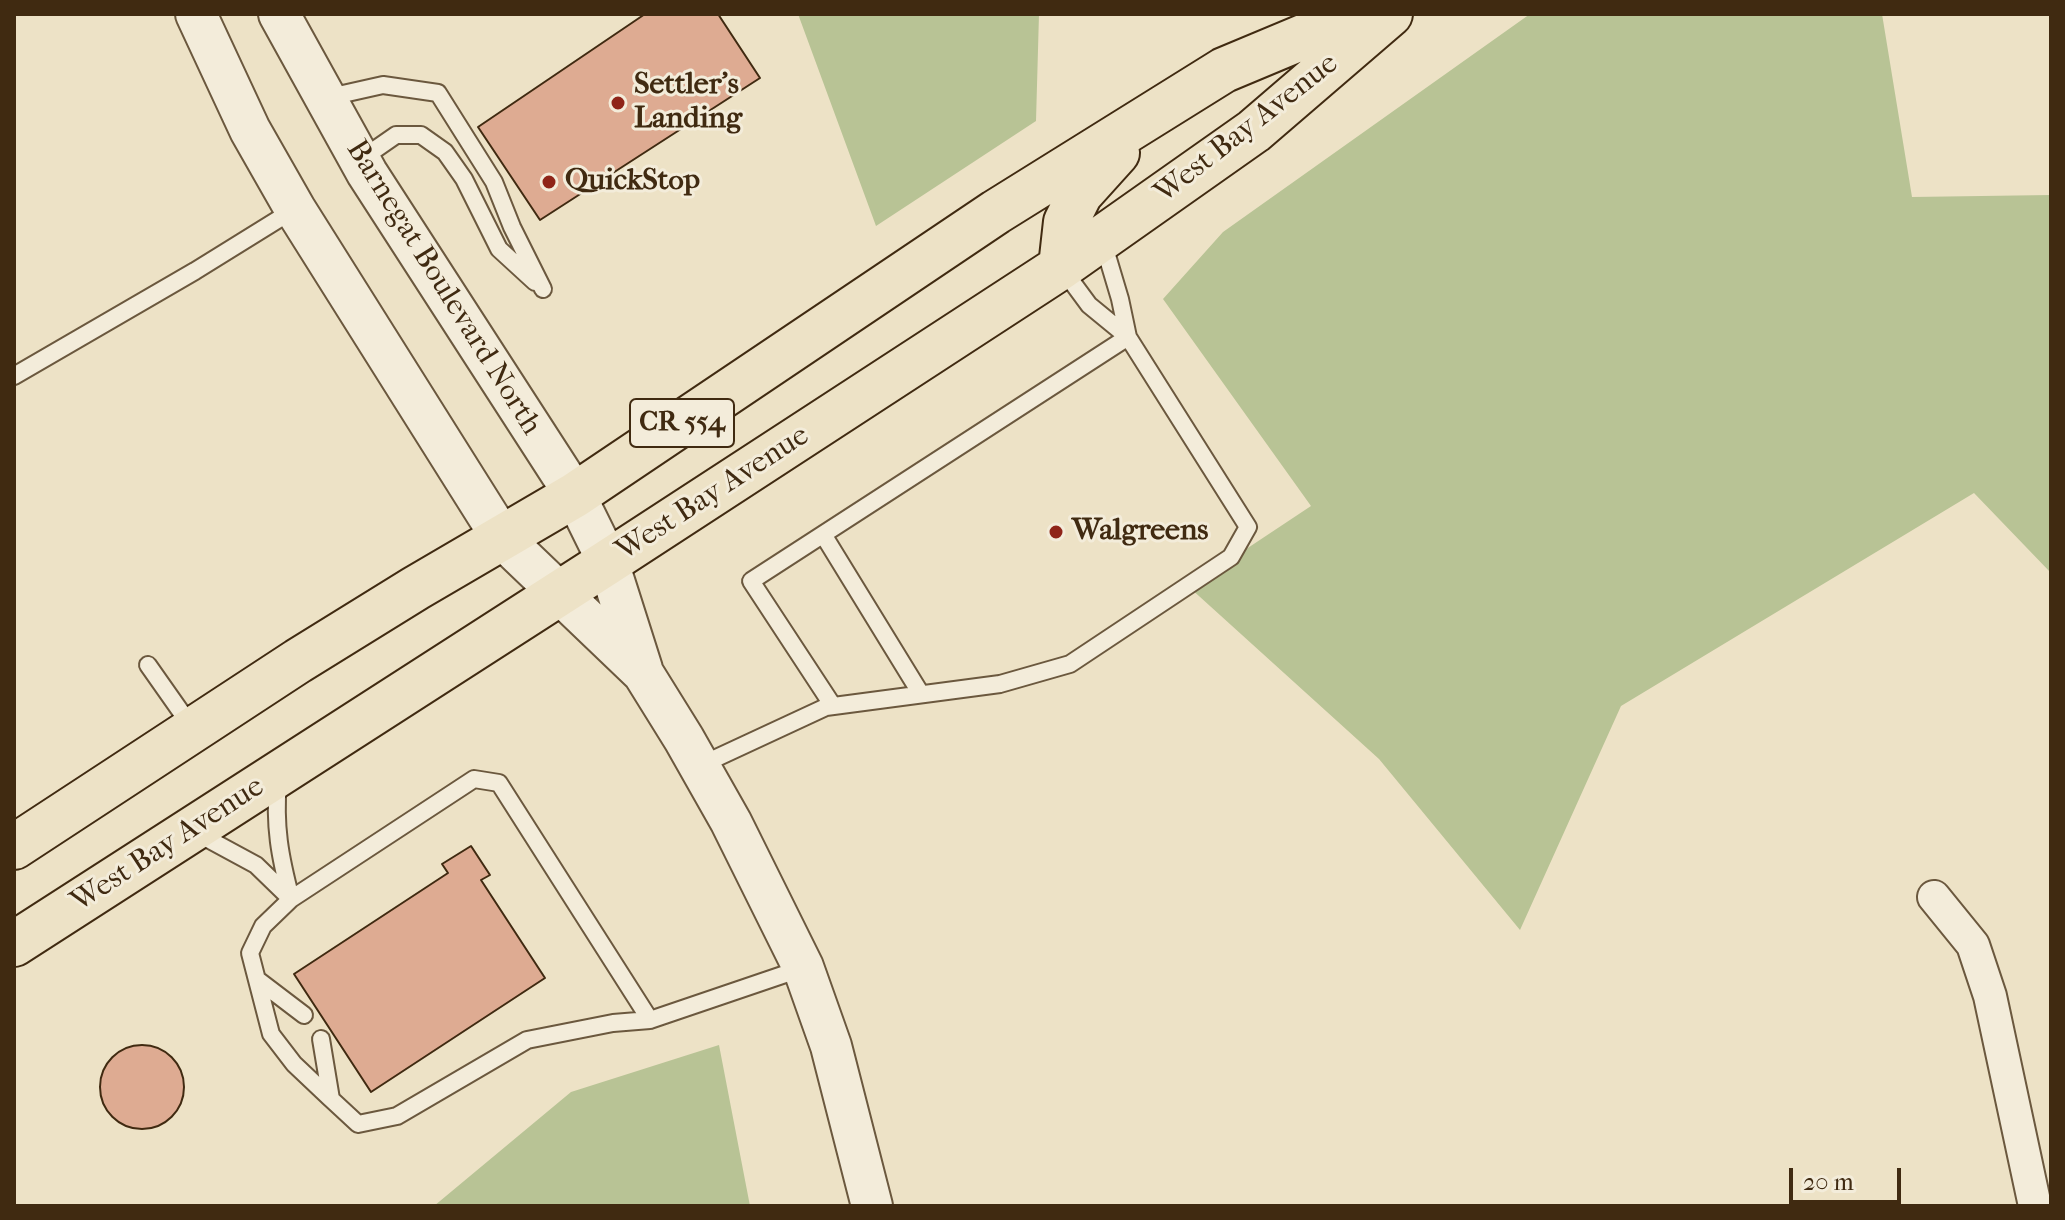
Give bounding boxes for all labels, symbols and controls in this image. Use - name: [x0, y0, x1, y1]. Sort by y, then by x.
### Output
- street label: West Bay Avenue: [1148, 46, 1346, 212]
- place label: Settler's Landing: [634, 68, 742, 138]
- marker: Settler's Landing: [609, 94, 627, 112]
- street label: Barnegat Boulevard North: [337, 134, 549, 442]
- place label: QuickStop: [565, 164, 700, 200]
- marker: QuickStop: [540, 173, 558, 191]
- road number: CR 554: [630, 399, 734, 447]
- street label: West Bay Avenue: [610, 418, 816, 570]
- place label: Walgreens: [1072, 514, 1208, 550]
- marker: Walgreens: [1047, 523, 1065, 541]
- street label: West Bay Avenue: [65, 769, 271, 921]
- scale bar: [1793, 1152, 1905, 1202]
- text: 20 m: [1803, 1168, 1854, 1196]

